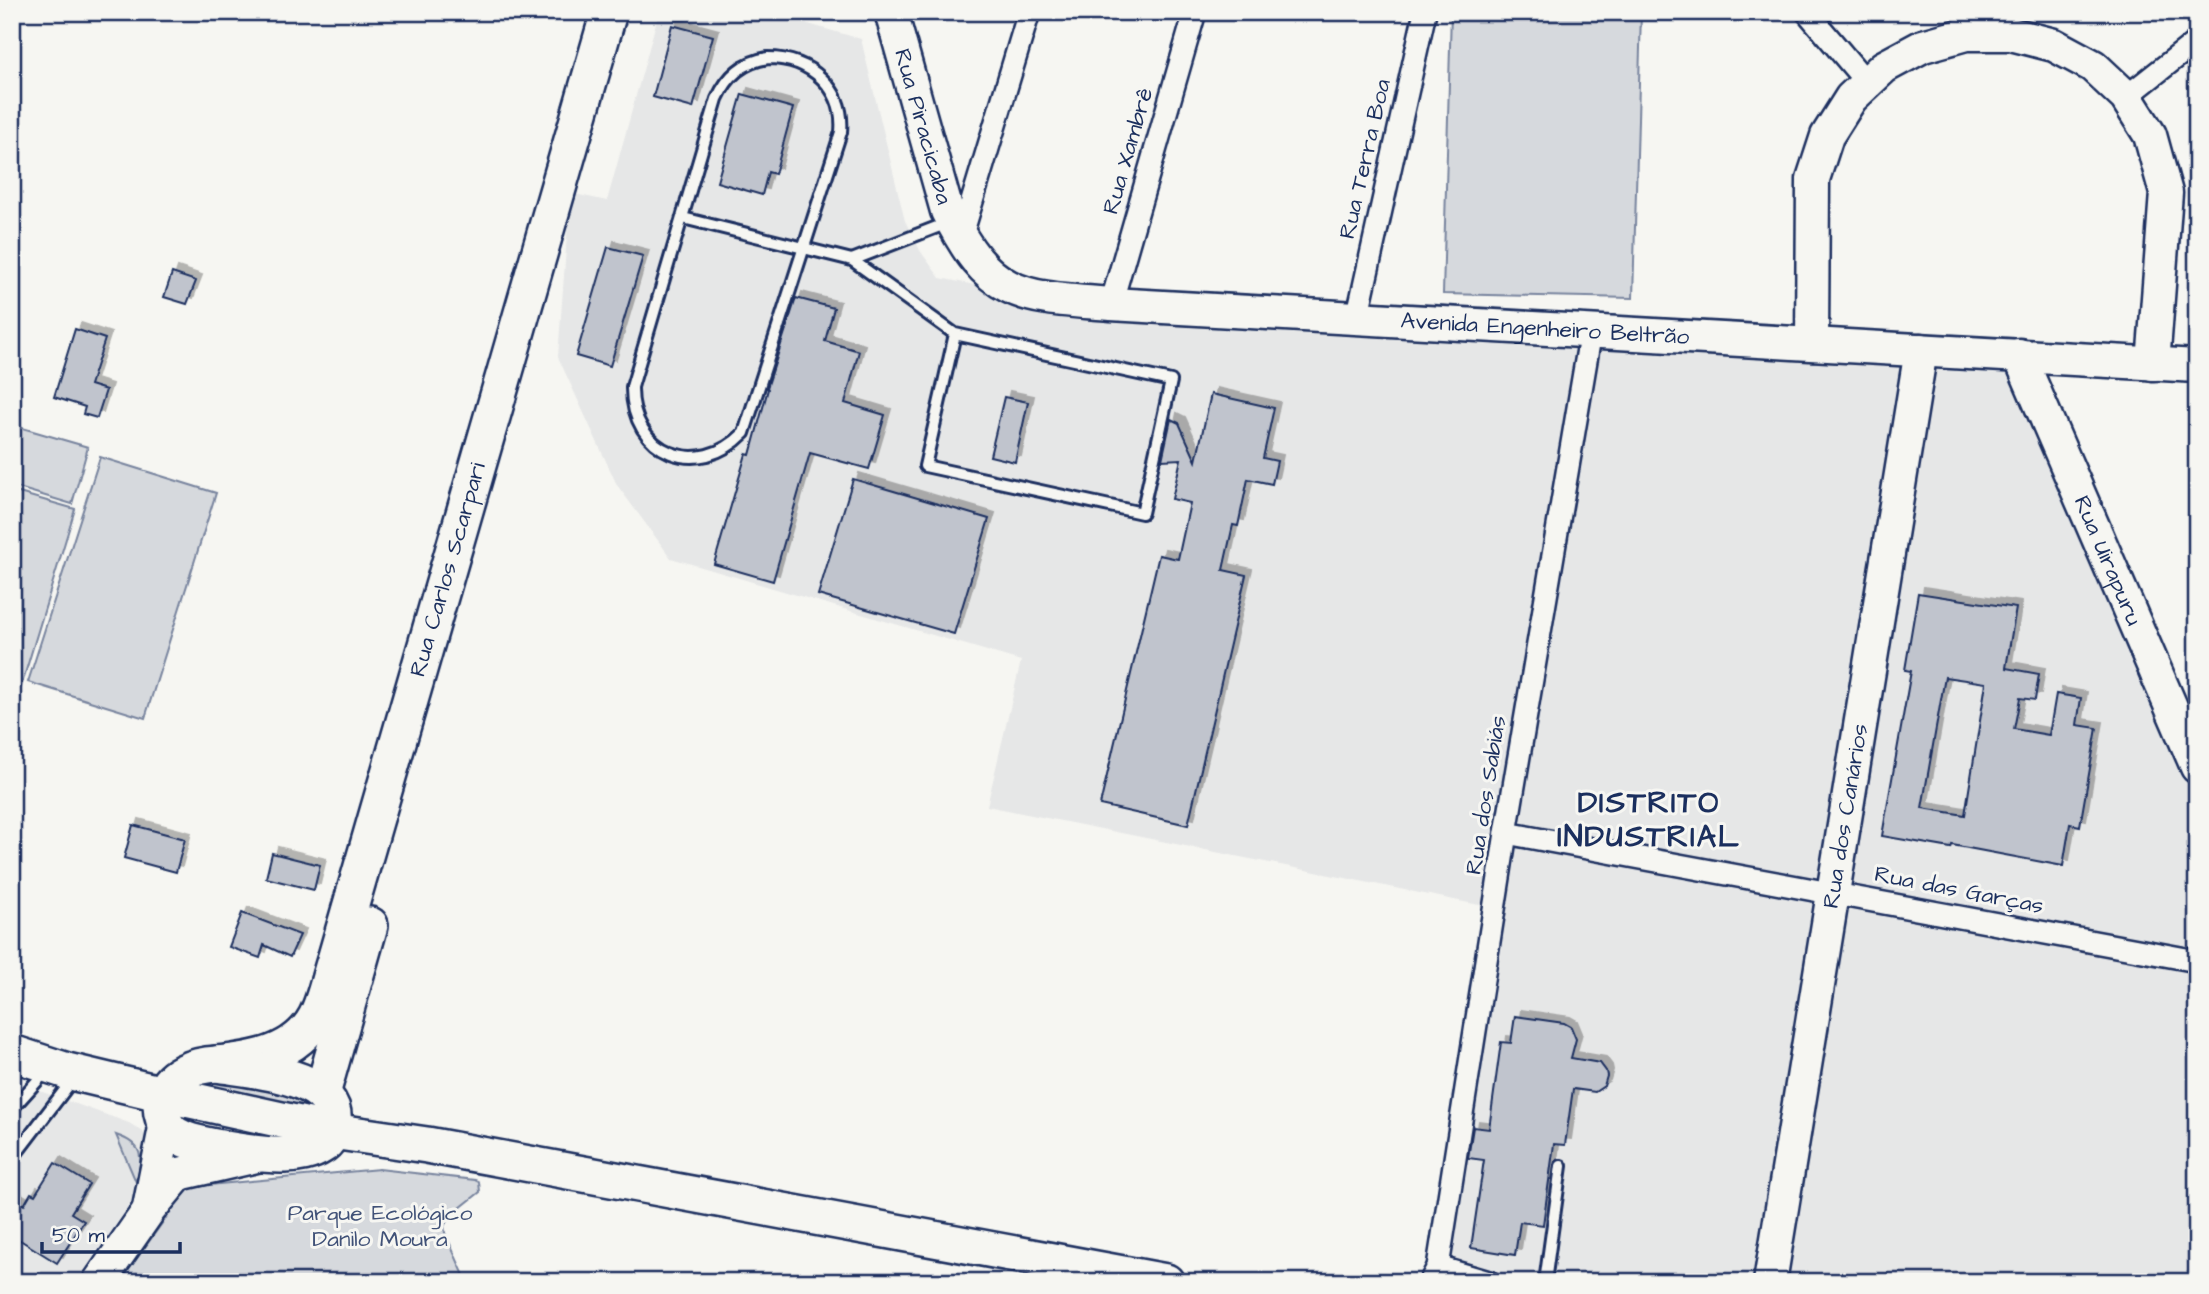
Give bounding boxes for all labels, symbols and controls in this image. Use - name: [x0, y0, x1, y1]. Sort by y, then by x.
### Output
- street label: Rua Piracicaba: [886, 45, 960, 208]
- street label: Rua Terra Boa: [1331, 76, 1399, 242]
- street label: Rua Xambrê: [1095, 84, 1161, 218]
- street label: Avenida Engenheiro Beltrão: [1400, 305, 1690, 353]
- street label: Rua Carlos Scarpari: [402, 458, 494, 680]
- street label: Rua Uirapuru: [2066, 491, 2150, 631]
- street label: Rua dos Sabiás: [1458, 713, 1514, 877]
- street label: Rua dos Canários: [1815, 722, 1876, 911]
- district label: DISTRITO INDUSTRIAL: [1557, 782, 1741, 858]
- street label: Rua das Garças: [1872, 858, 2046, 922]
- park label: Parque Ecológico Danilo Moura: [288, 1197, 472, 1255]
- scale bar: [42, 1210, 180, 1254]
- text: 50 m: [52, 1221, 106, 1250]

